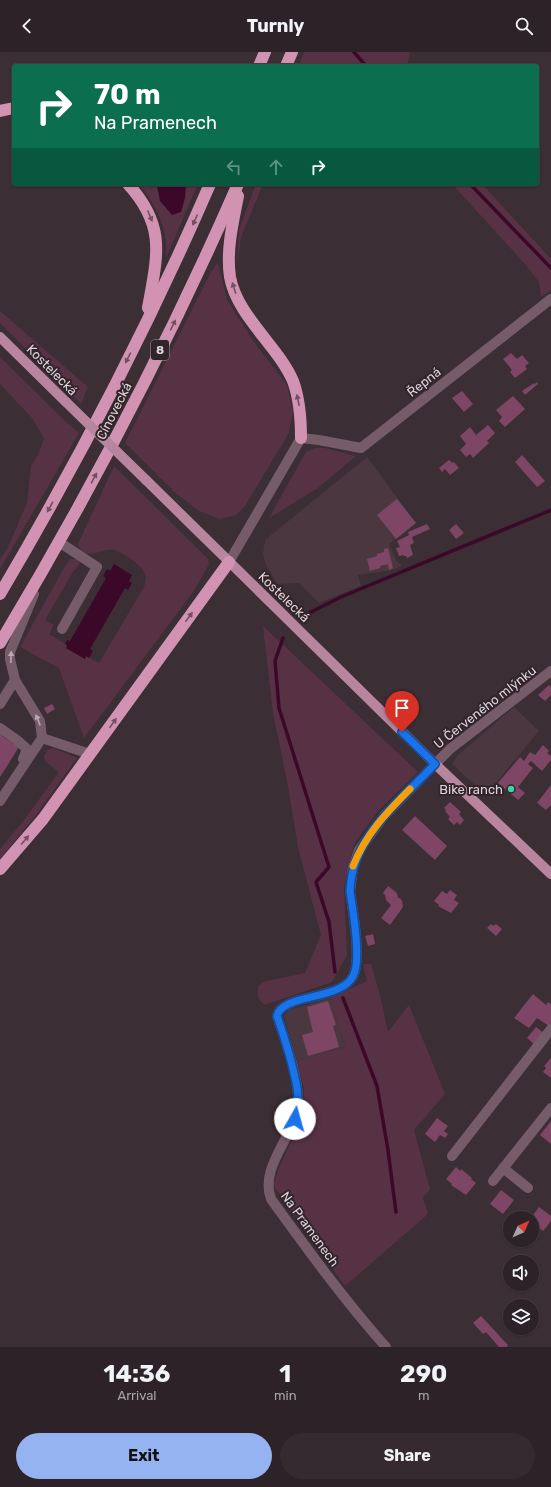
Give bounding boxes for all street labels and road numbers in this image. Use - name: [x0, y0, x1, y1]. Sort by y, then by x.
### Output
- road number: 8: [151, 340, 169, 360]
- street label: Kostelecká: [24, 342, 80, 398]
- street label: Řepná: [404, 364, 444, 400]
- street label: Cínovecká: [93, 380, 135, 442]
- street label: Kostelecká: [255, 569, 313, 625]
- street label: U Červeného mlýnku: [431, 662, 539, 752]
- street label: Na Pramenech: [278, 1189, 342, 1269]

